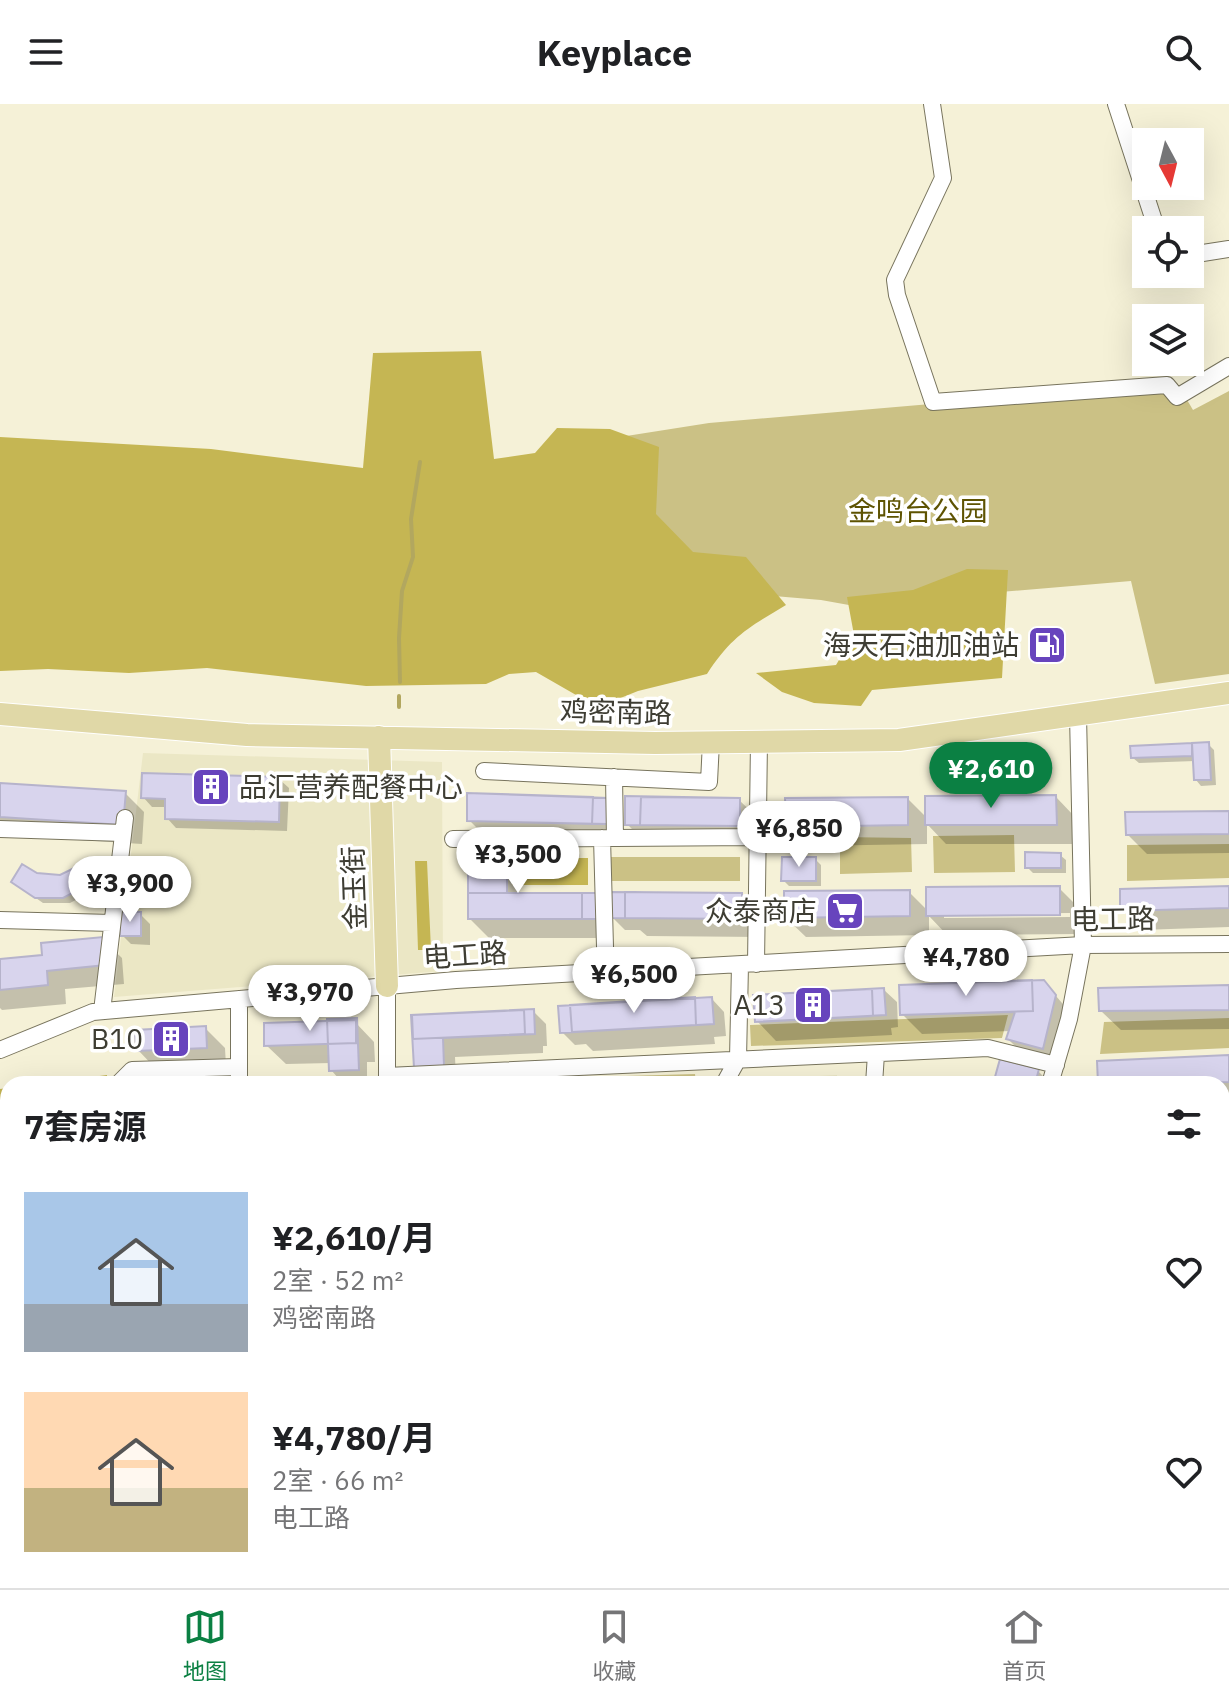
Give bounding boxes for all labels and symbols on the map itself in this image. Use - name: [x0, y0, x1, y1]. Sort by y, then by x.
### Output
- north arrow: [1132, 128, 1204, 200]
- park label: 金鸣台公园: [848, 492, 988, 529]
- fuel station icon: 海天石油加油站: [1026, 624, 1068, 666]
- place label: 海天石油加油站: [823, 626, 1019, 663]
- street label: 鸡密南路: [560, 692, 672, 731]
- pin: ¥2,610: [926, 742, 1056, 810]
- building icon: 品汇营养配餐中心: [190, 766, 232, 808]
- place label: 品汇营养配餐中心: [239, 768, 463, 805]
- pin: ¥6,850: [734, 801, 864, 869]
- pin: ¥3,500: [453, 827, 583, 895]
- street label: 金玉街: [334, 845, 373, 931]
- pin: ¥3,900: [65, 856, 195, 924]
- supermarket icon: 众泰商店: [824, 890, 866, 932]
- place label: 众泰商店: [705, 892, 817, 929]
- street label: 电工路: [1071, 899, 1155, 938]
- pin: ¥4,780: [901, 930, 1031, 998]
- street label: 电工路: [422, 933, 508, 976]
- pin: ¥6,500: [569, 947, 699, 1015]
- pin: ¥3,970: [245, 965, 375, 1033]
- building icon: A13: [792, 984, 834, 1026]
- place label: A13: [733, 986, 785, 1023]
- building icon: B10: [150, 1018, 192, 1060]
- place label: B10: [91, 1020, 143, 1057]

